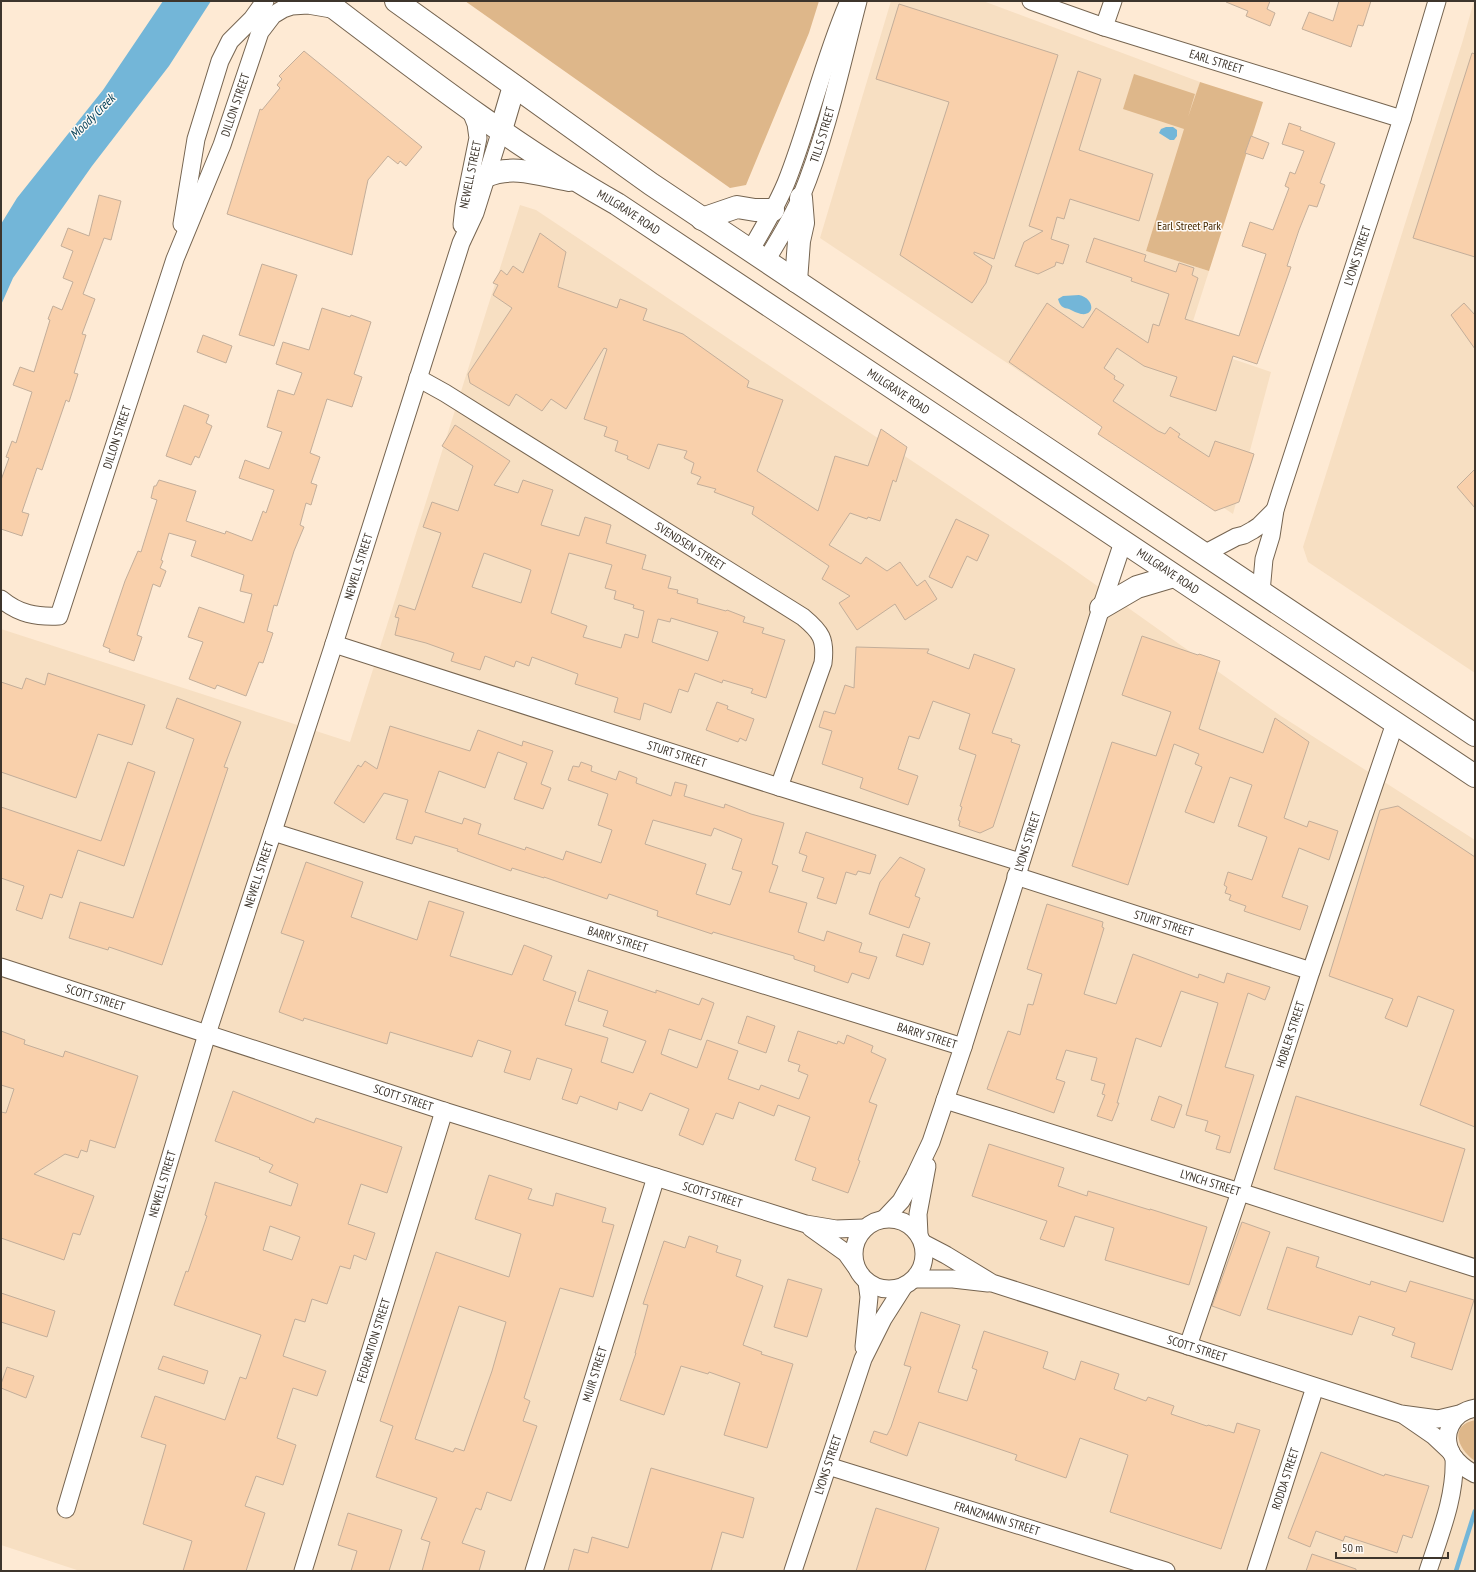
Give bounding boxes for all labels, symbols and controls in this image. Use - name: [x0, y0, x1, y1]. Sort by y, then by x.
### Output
- street label: EARL STREET: [1188, 46, 1246, 77]
- street label: DILLON STREET: [217, 71, 253, 138]
- water label: Moody Creek: [66, 89, 120, 143]
- street label: TILLS STREET: [806, 104, 838, 165]
- street label: NEWELL STREET: [456, 139, 484, 210]
- street label: MULGRAVE ROAD: [595, 186, 663, 238]
- park label: Earl Street Park: [1157, 218, 1221, 233]
- street label: LYONS STREET: [1340, 223, 1374, 287]
- street label: MULGRAVE ROAD: [865, 365, 933, 417]
- street label: DILLON STREET: [99, 403, 134, 471]
- street label: SVENDSEN STREET: [653, 518, 729, 574]
- street label: NEWELL STREET: [341, 531, 376, 601]
- street label: MULGRAVE ROAD: [1134, 545, 1202, 597]
- street label: STURT STREET: [645, 737, 709, 770]
- street label: LYONS STREET: [1011, 809, 1044, 873]
- street label: NEWELL STREET: [241, 839, 276, 910]
- street label: STURT STREET: [1132, 906, 1196, 940]
- street label: BARRY STREET: [586, 923, 650, 955]
- street label: SCOTT STREET: [64, 980, 128, 1014]
- street label: HOBLER STREET: [1272, 999, 1308, 1070]
- street label: BARRY STREET: [895, 1019, 960, 1052]
- street label: SCOTT STREET: [372, 1081, 436, 1114]
- street label: NEWELL STREET: [145, 1148, 179, 1219]
- street label: LYNCH STREET: [1179, 1166, 1243, 1199]
- street label: SCOTT STREET: [681, 1178, 745, 1211]
- street label: FEDERATION STREET: [353, 1296, 393, 1385]
- street label: SCOTT STREET: [1165, 1332, 1229, 1365]
- street label: MUIR STREET: [579, 1344, 610, 1404]
- street label: LYONS STREET: [811, 1432, 845, 1496]
- street label: RODDA STREET: [1268, 1445, 1302, 1511]
- street label: FRANZMANN STREET: [953, 1498, 1042, 1539]
- scale bar: [1336, 1534, 1448, 1560]
- text: 50 m: [1342, 1540, 1363, 1555]

